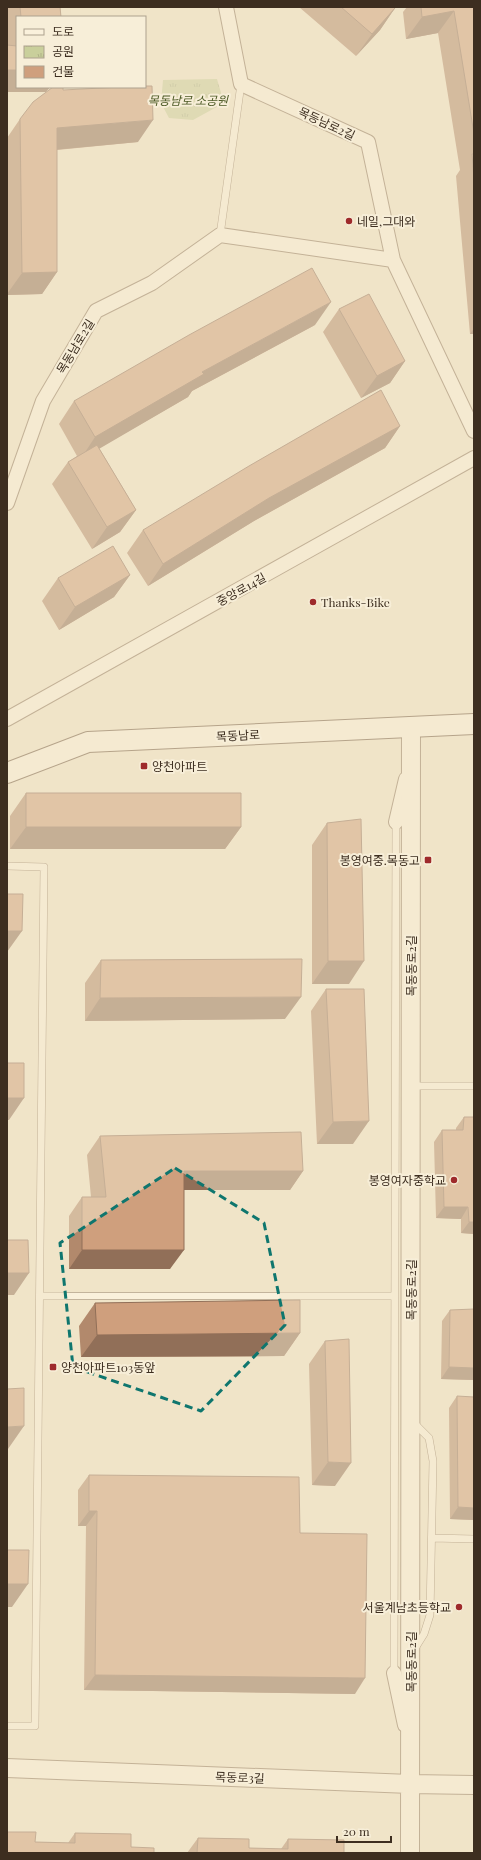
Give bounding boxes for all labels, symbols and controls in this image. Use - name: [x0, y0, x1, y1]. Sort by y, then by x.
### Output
- legend: [16, 16, 146, 88]
- text: 도로: [52, 23, 74, 39]
- text: 공원: [52, 43, 74, 59]
- text: 건물: [52, 63, 74, 79]
- park label: 목동남로 소공원: [148, 92, 229, 108]
- street label: 목동남로2길: [296, 103, 358, 143]
- place label: 네일,그대와: [357, 213, 415, 229]
- marker: 네일,그대와: [344, 216, 354, 226]
- street label: 목동남로2길: [52, 316, 98, 376]
- street label: 중앙로14길: [213, 569, 269, 609]
- place label: Thanks-Bike: [321, 594, 390, 610]
- marker: Thanks-Bike: [308, 597, 318, 607]
- street label: 목동남로: [216, 726, 260, 744]
- place label: 양천아파트: [152, 758, 207, 774]
- marker: 양천아파트: [139, 761, 149, 771]
- place label: 봉영여중.목동고: [340, 852, 420, 868]
- marker: 봉영여중.목동고: [423, 855, 433, 865]
- street label: 목동동로2길: [403, 936, 419, 996]
- place label: 봉영여자중학교: [369, 1172, 446, 1188]
- marker: 봉영여자중학교: [449, 1175, 459, 1185]
- street label: 목동동로2길: [403, 1260, 419, 1320]
- place label: 양천아파트103동앞: [61, 1359, 155, 1375]
- marker: 양천아파트103동앞: [48, 1362, 58, 1372]
- place label: 서울계남초등학교: [363, 1599, 451, 1615]
- marker: 서울계남초등학교: [454, 1602, 464, 1612]
- street label: 목동동로2길: [403, 1632, 419, 1692]
- street label: 목동로3길: [215, 1768, 265, 1786]
- scale bar: [337, 1818, 391, 1844]
- text: 20 m: [343, 1823, 370, 1839]

